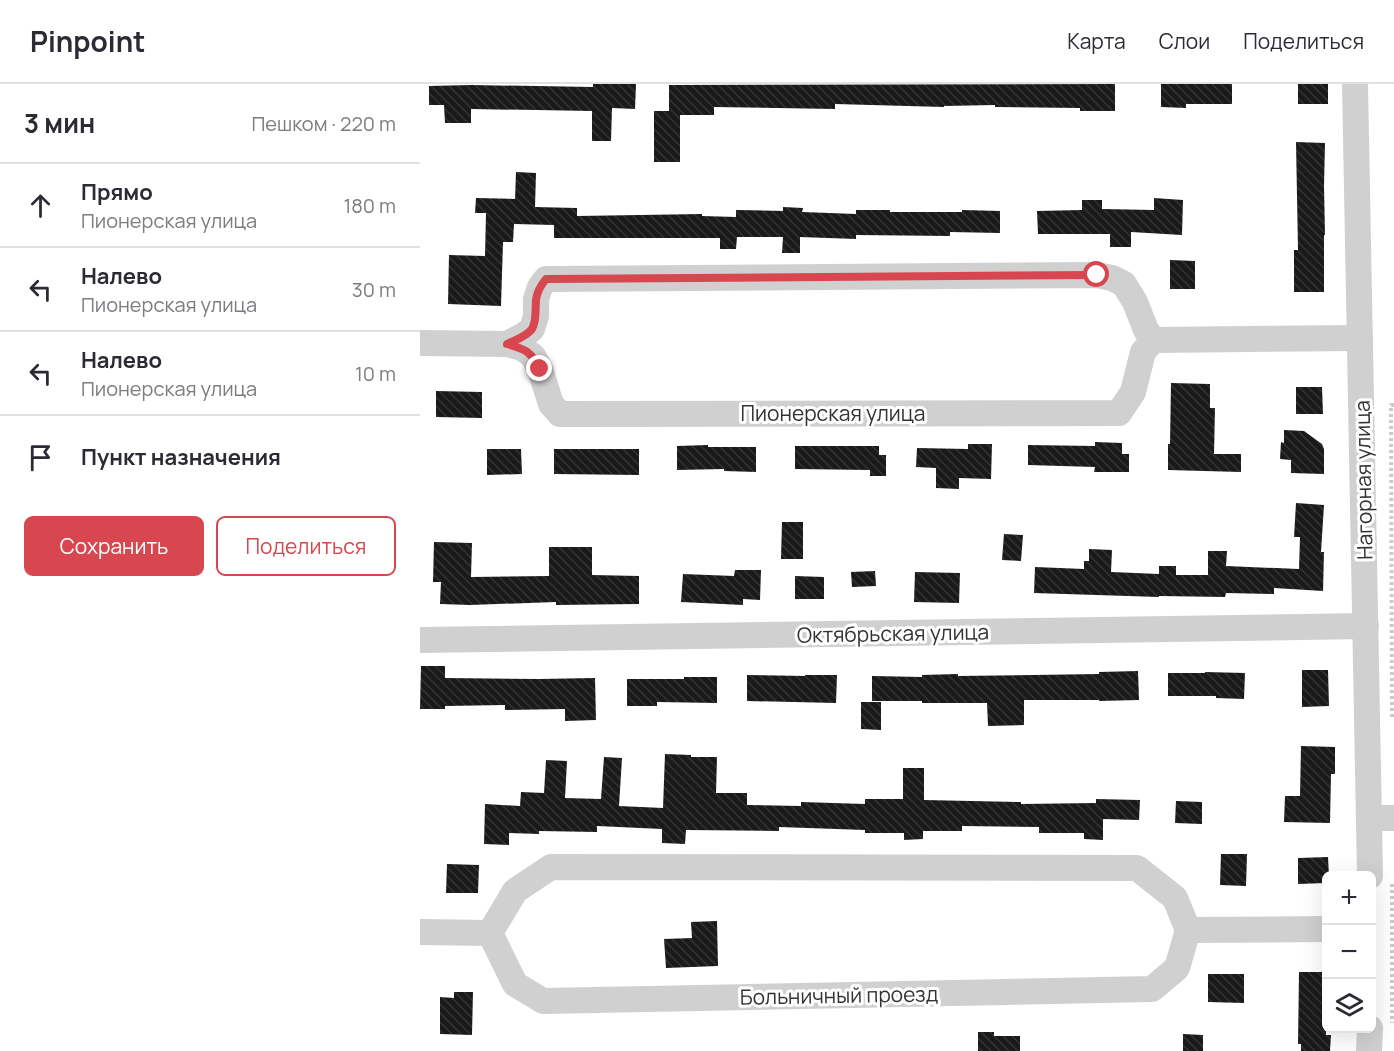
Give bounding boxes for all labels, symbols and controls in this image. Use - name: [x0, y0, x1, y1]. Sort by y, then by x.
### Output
- text: Pinpoint: [30, 22, 145, 60]
- text: Карта: [1067, 27, 1126, 55]
- text: Слои: [1159, 27, 1210, 55]
- text: Поделиться: [1243, 27, 1364, 55]
- text: 3 мин: [24, 105, 95, 141]
- text: Пешком · 220 m: [251, 110, 396, 137]
- text: Прямо: [81, 177, 153, 207]
- icon: ahead: [24, 189, 57, 222]
- text: 180 m: [343, 192, 396, 219]
- text: Пионерская улица: [81, 207, 257, 234]
- text: Налево: [81, 261, 162, 291]
- route start: [1083, 261, 1109, 287]
- icon: left: [24, 273, 57, 306]
- text: 30 m: [352, 276, 396, 303]
- text: Пионерская улица: [81, 291, 257, 318]
- text: Налево: [81, 345, 162, 375]
- route end: [526, 355, 552, 381]
- icon: left: [24, 357, 57, 390]
- text: 10 m: [355, 360, 396, 387]
- text: Пионерская улица: [81, 375, 257, 402]
- street label: Пионерская улица: [741, 399, 925, 427]
- street label: Нагорная улица: [1348, 400, 1378, 560]
- icon: arrive: [24, 441, 57, 474]
- text: Пункт назначения: [81, 442, 281, 472]
- button: Сохранить: [24, 516, 204, 576]
- button: Поделиться: [216, 516, 396, 576]
- street label: Октябрьская улица: [797, 617, 989, 649]
- map controls: [1322, 871, 1376, 1033]
- button: +: [1322, 871, 1376, 925]
- button: −: [1322, 925, 1376, 979]
- street label: Больничный проезд: [740, 979, 938, 1011]
- button: layers: [1322, 979, 1376, 1033]

